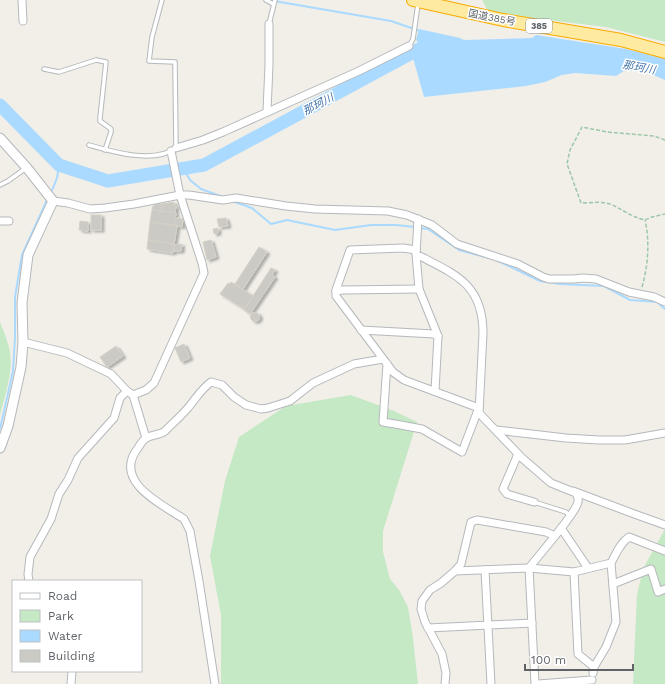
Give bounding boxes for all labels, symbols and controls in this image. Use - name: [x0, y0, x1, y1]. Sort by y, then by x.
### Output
- street label: 国道385号: [467, 8, 516, 27]
- road number: 385: [526, 19, 552, 33]
- water label: 那珂川: [622, 58, 657, 77]
- water label: 那珂川: [301, 90, 337, 118]
- legend: [12, 580, 142, 672]
- text: Road: [48, 589, 77, 603]
- text: Park: [48, 609, 74, 623]
- text: Water: [48, 629, 83, 643]
- scale bar: [525, 646, 633, 672]
- text: Building: [48, 649, 95, 663]
- text: 100 m: [531, 653, 566, 667]

